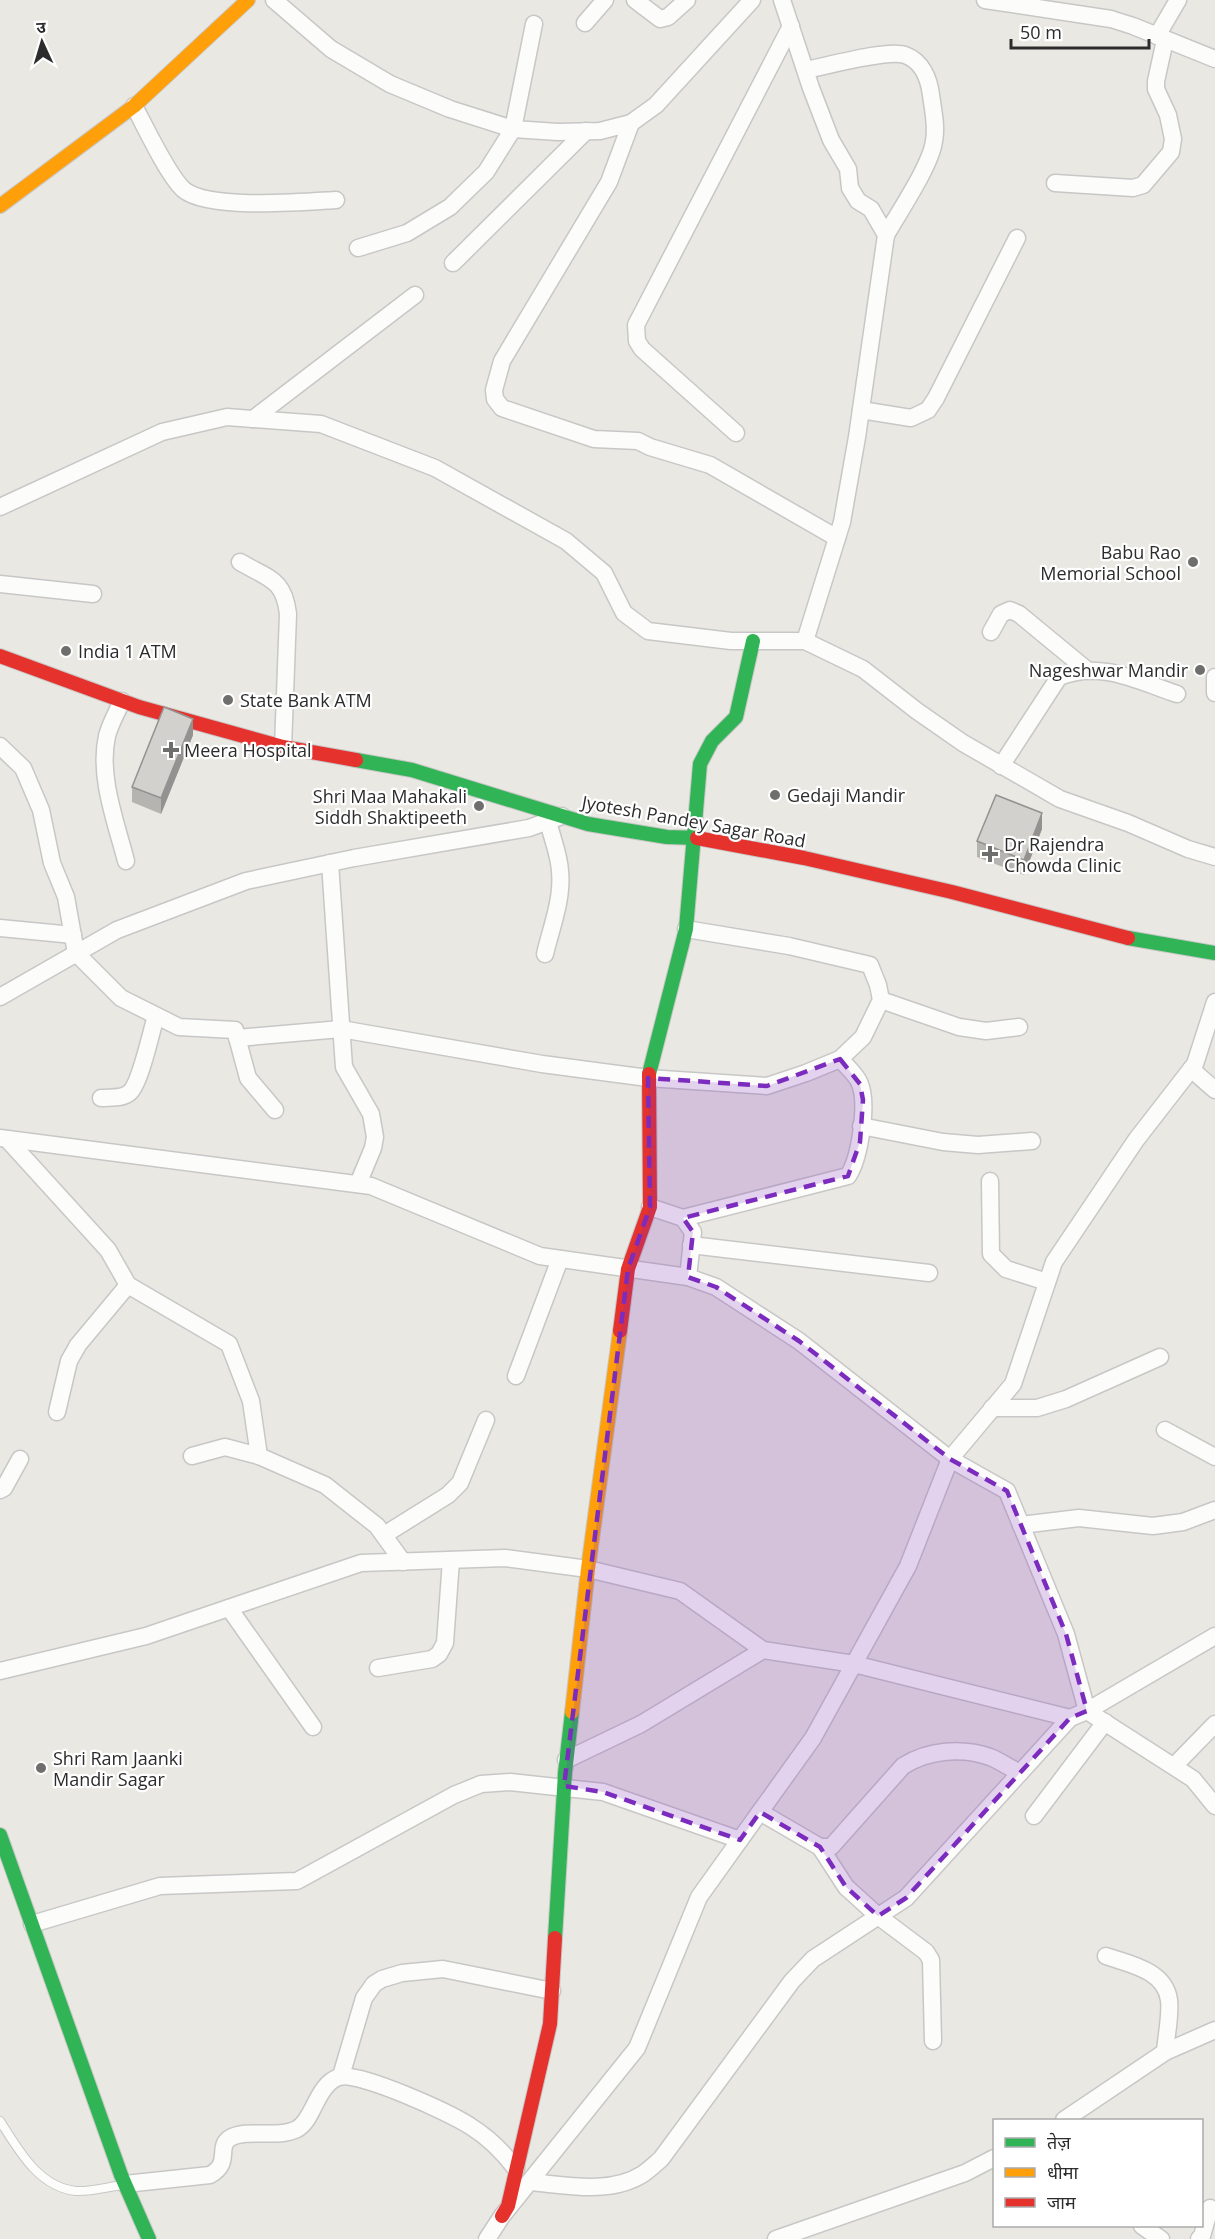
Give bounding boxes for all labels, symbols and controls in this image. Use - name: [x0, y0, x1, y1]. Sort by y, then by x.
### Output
- north arrow: [12, 12, 72, 72]
- scale bar: [1011, 12, 1149, 50]
- text: उ: [36, 16, 47, 38]
- text: 50 m: [1020, 20, 1062, 44]
- place label: Babu Rao Memorial School: [1040, 540, 1181, 585]
- marker: Babu Rao Memorial School: [1186, 555, 1200, 569]
- place label: India 1 ATM: [78, 639, 177, 663]
- marker: India 1 ATM: [59, 644, 73, 658]
- place label: Nageshwar Mandir: [1029, 658, 1189, 682]
- marker: Nageshwar Mandir: [1193, 663, 1207, 677]
- place label: State Bank ATM: [240, 688, 372, 712]
- marker: State Bank ATM: [221, 693, 235, 707]
- place label: Meera Hospital: [184, 738, 312, 762]
- marker: Meera Hospital: [162, 741, 180, 759]
- place label: Gedaji Mandir: [787, 783, 906, 807]
- place label: Shri Maa Mahakali Siddh Shaktipeeth: [313, 784, 467, 829]
- marker: Gedaji Mandir: [768, 788, 782, 802]
- street label: Jyotesh Pandey Sagar Road: [578, 789, 808, 853]
- marker: Shri Maa Mahakali Siddh Shaktipeeth: [472, 799, 486, 813]
- place label: Dr Rajendra Chowda Clinic: [1004, 832, 1122, 877]
- marker: Dr Rajendra Chowda Clinic: [981, 845, 999, 863]
- place label: Shri Ram Jaanki Mandir Sagar: [53, 1746, 183, 1791]
- marker: Shri Ram Jaanki Mandir Sagar: [34, 1761, 48, 1775]
- legend: [993, 2119, 1203, 2227]
- text: तेज़: [1047, 2130, 1071, 2154]
- text: धीमा: [1047, 2160, 1078, 2184]
- text: जाम: [1047, 2190, 1077, 2214]

